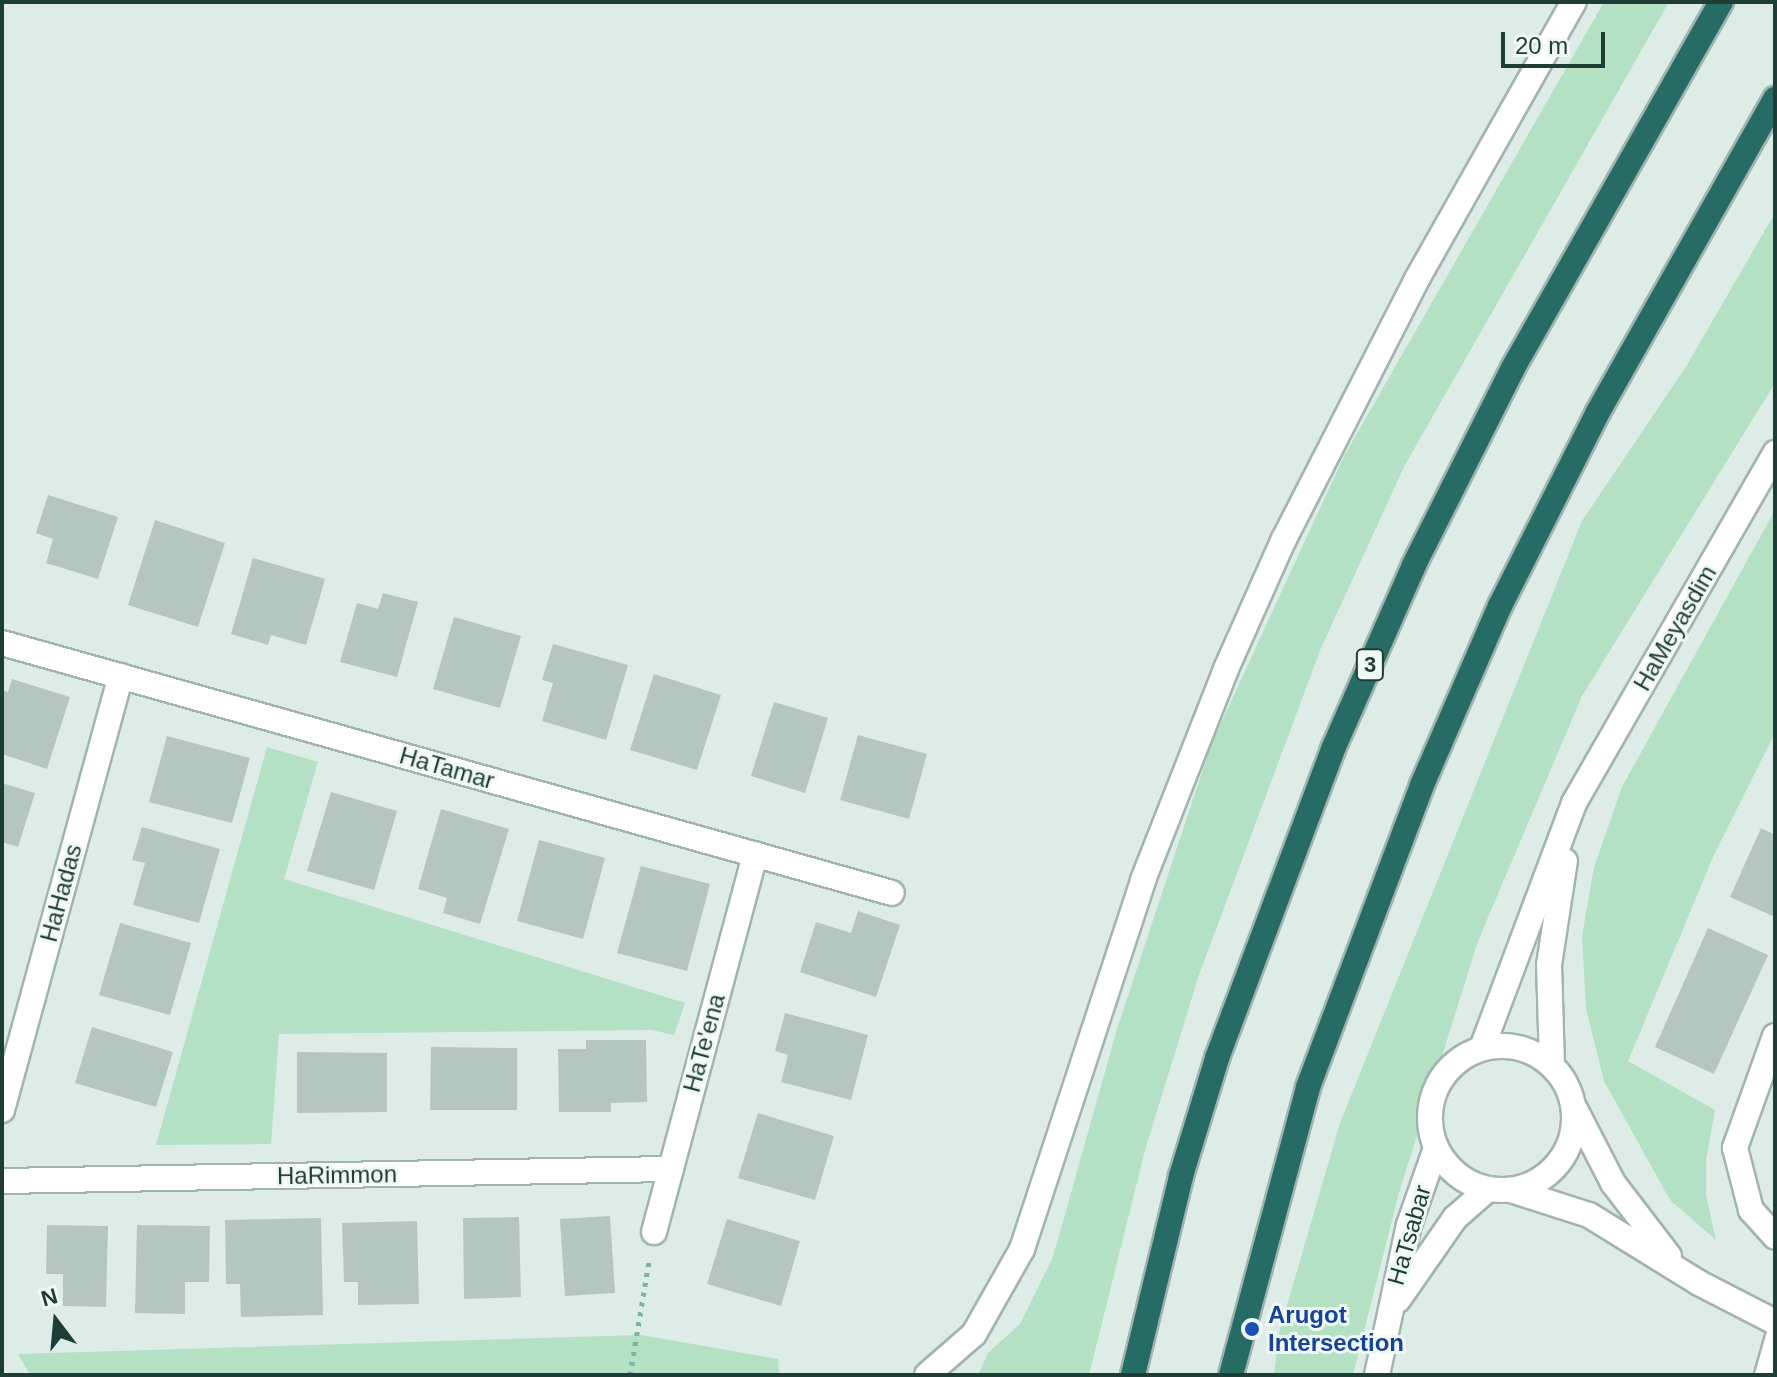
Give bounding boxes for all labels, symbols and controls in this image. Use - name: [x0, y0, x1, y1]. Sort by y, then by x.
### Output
- scale bar: [1505, 16, 1609, 66]
- text: 20 m: [1515, 32, 1568, 59]
- street label: HaMeyasdim: [1628, 560, 1722, 696]
- road number: 3: [1354, 647, 1386, 683]
- street label: HaTamar: [396, 741, 498, 795]
- street label: HaHadas: [34, 841, 88, 945]
- street label: HaTe'ena: [677, 991, 731, 1095]
- street label: HaRimmon: [277, 1160, 397, 1190]
- street label: HaTsabar: [1381, 1182, 1437, 1288]
- north arrow: [16, 1281, 96, 1361]
- text: N: [38, 1283, 60, 1312]
- place label: Arugot Intersection: [1268, 1301, 1404, 1357]
- marker: Arugot Intersection: [1243, 1320, 1261, 1338]

